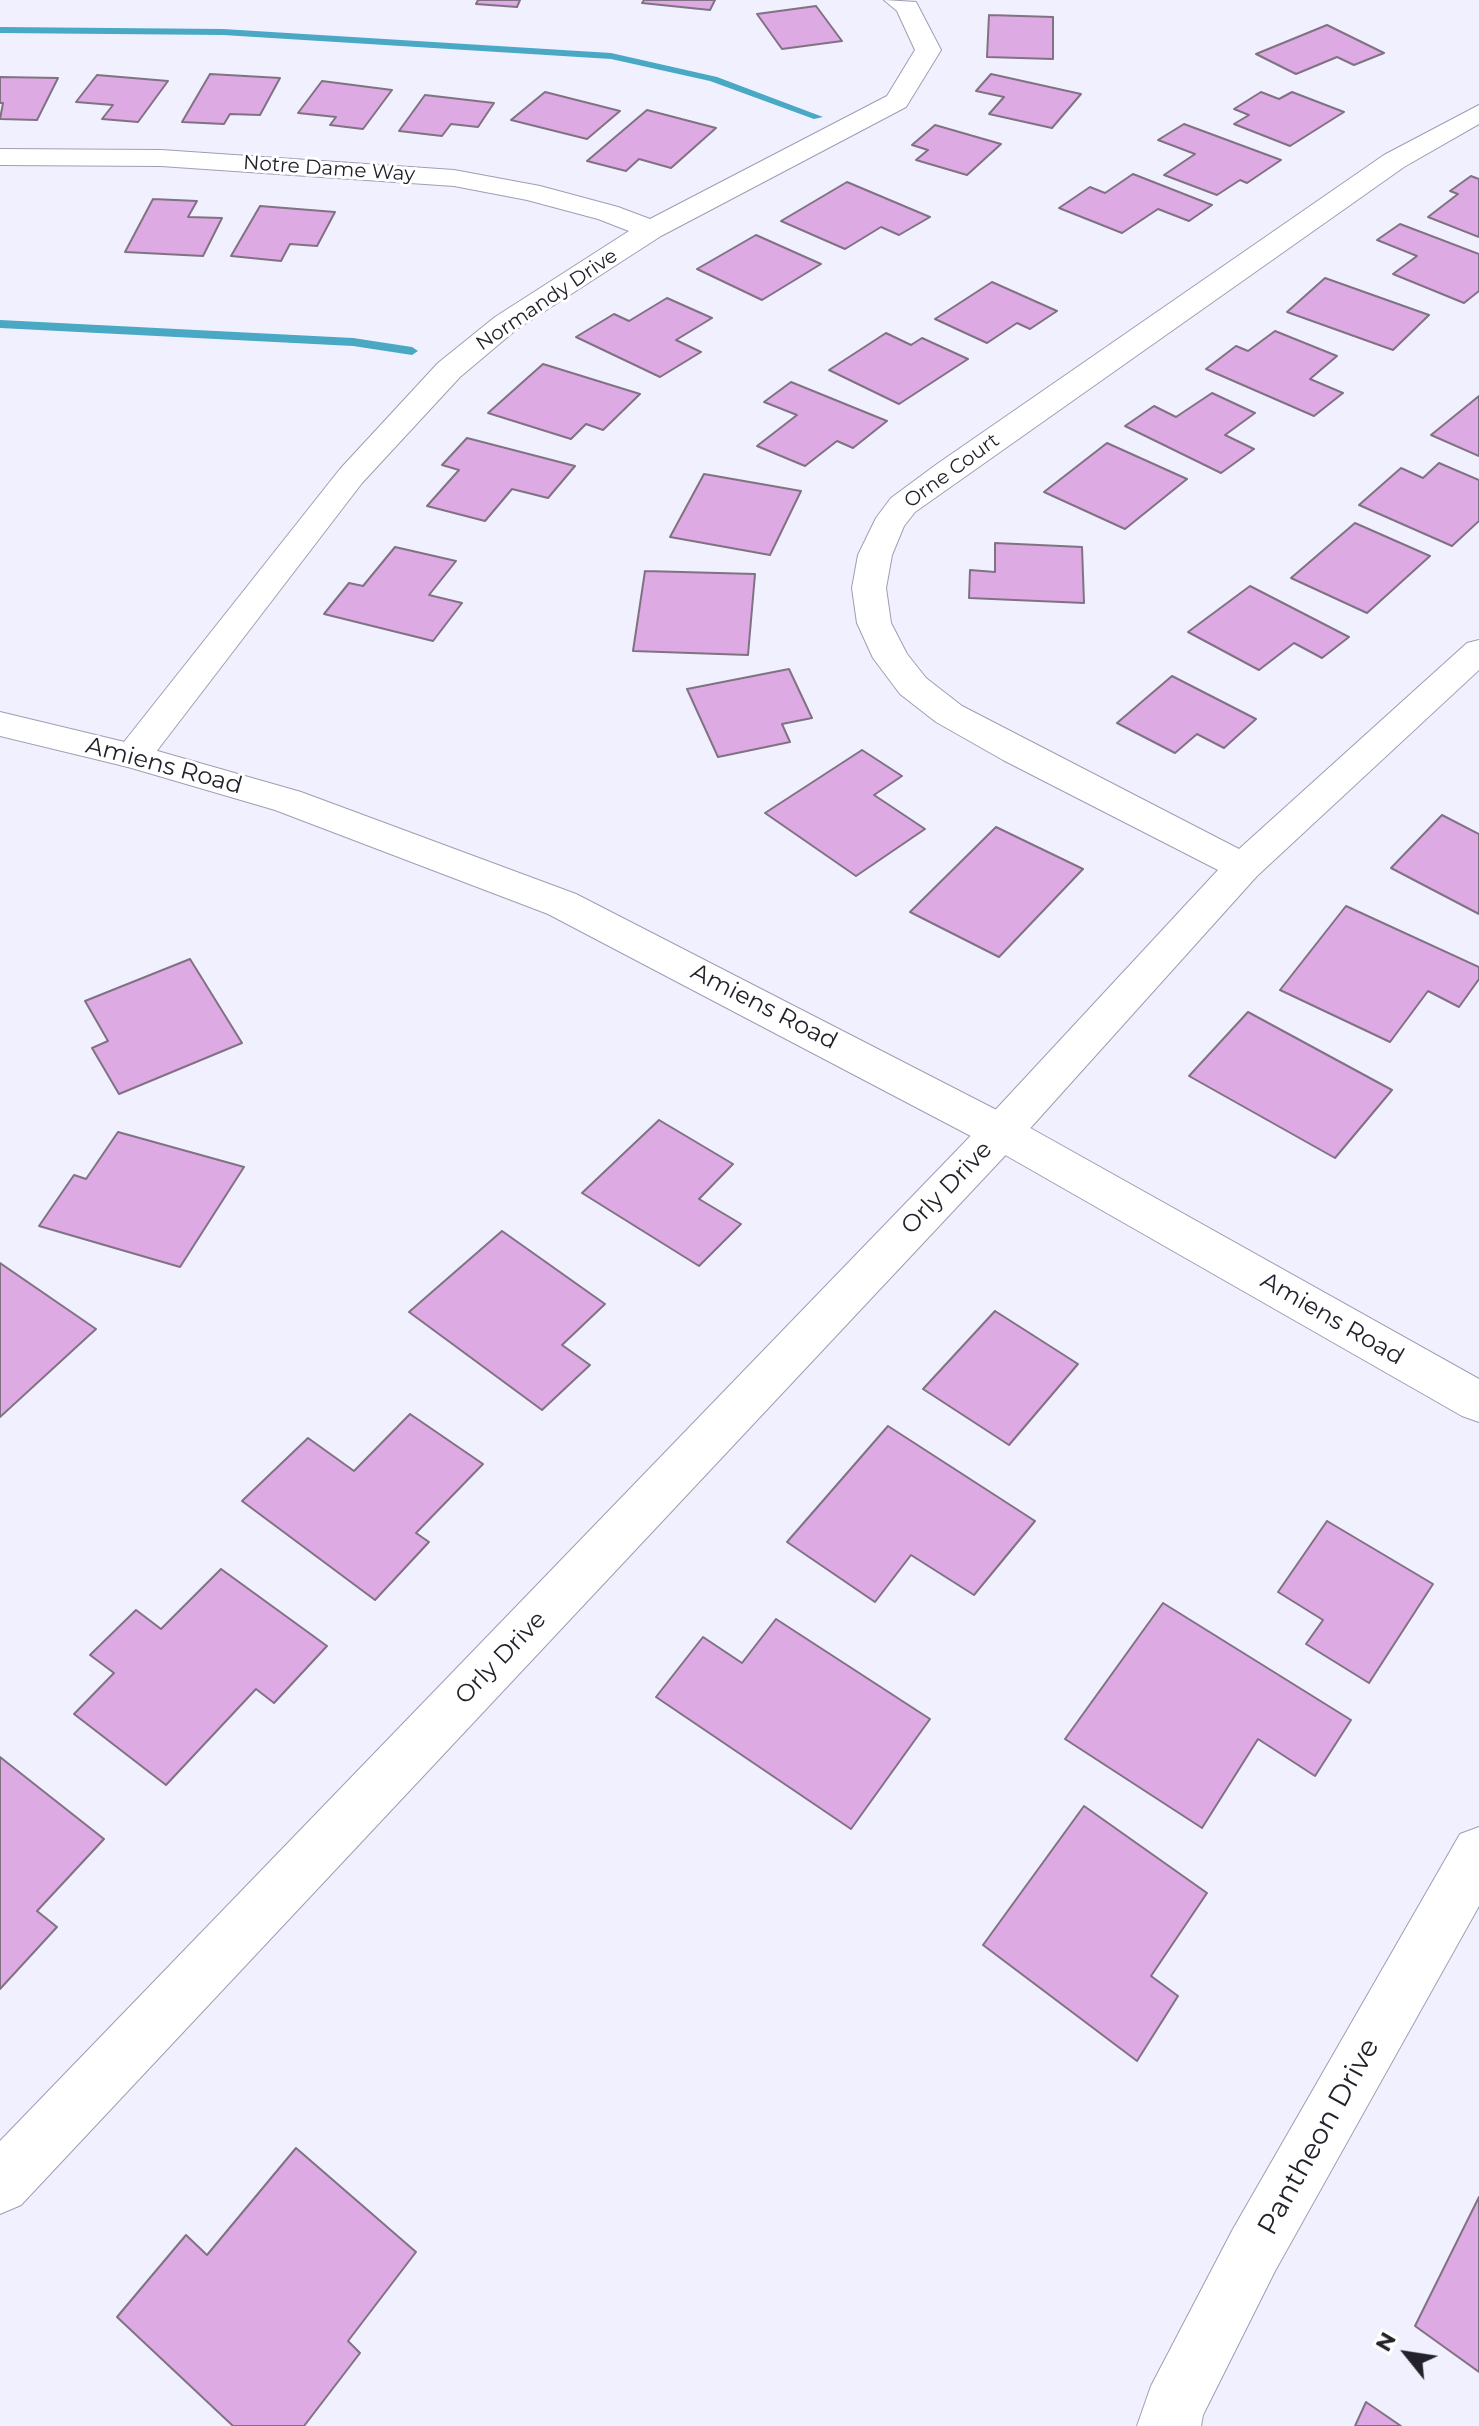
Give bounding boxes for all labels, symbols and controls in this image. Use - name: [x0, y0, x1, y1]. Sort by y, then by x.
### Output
- street label: Notre Dame Way: [242, 151, 416, 187]
- street label: Normandy Drive: [472, 244, 622, 356]
- street label: Orne Court: [900, 428, 1004, 514]
- street label: Amiens Road: [83, 731, 245, 801]
- street label: Amiens Road: [686, 958, 842, 1056]
- street label: Orly Drive: [896, 1136, 998, 1240]
- street label: Amiens Road: [1255, 1266, 1409, 1372]
- street label: Orly Drive: [450, 1606, 552, 1710]
- street label: Pantheon Drive: [1251, 2033, 1387, 2241]
- north arrow: [1367, 2314, 1447, 2394]
- text: N: [1370, 2327, 1402, 2356]

